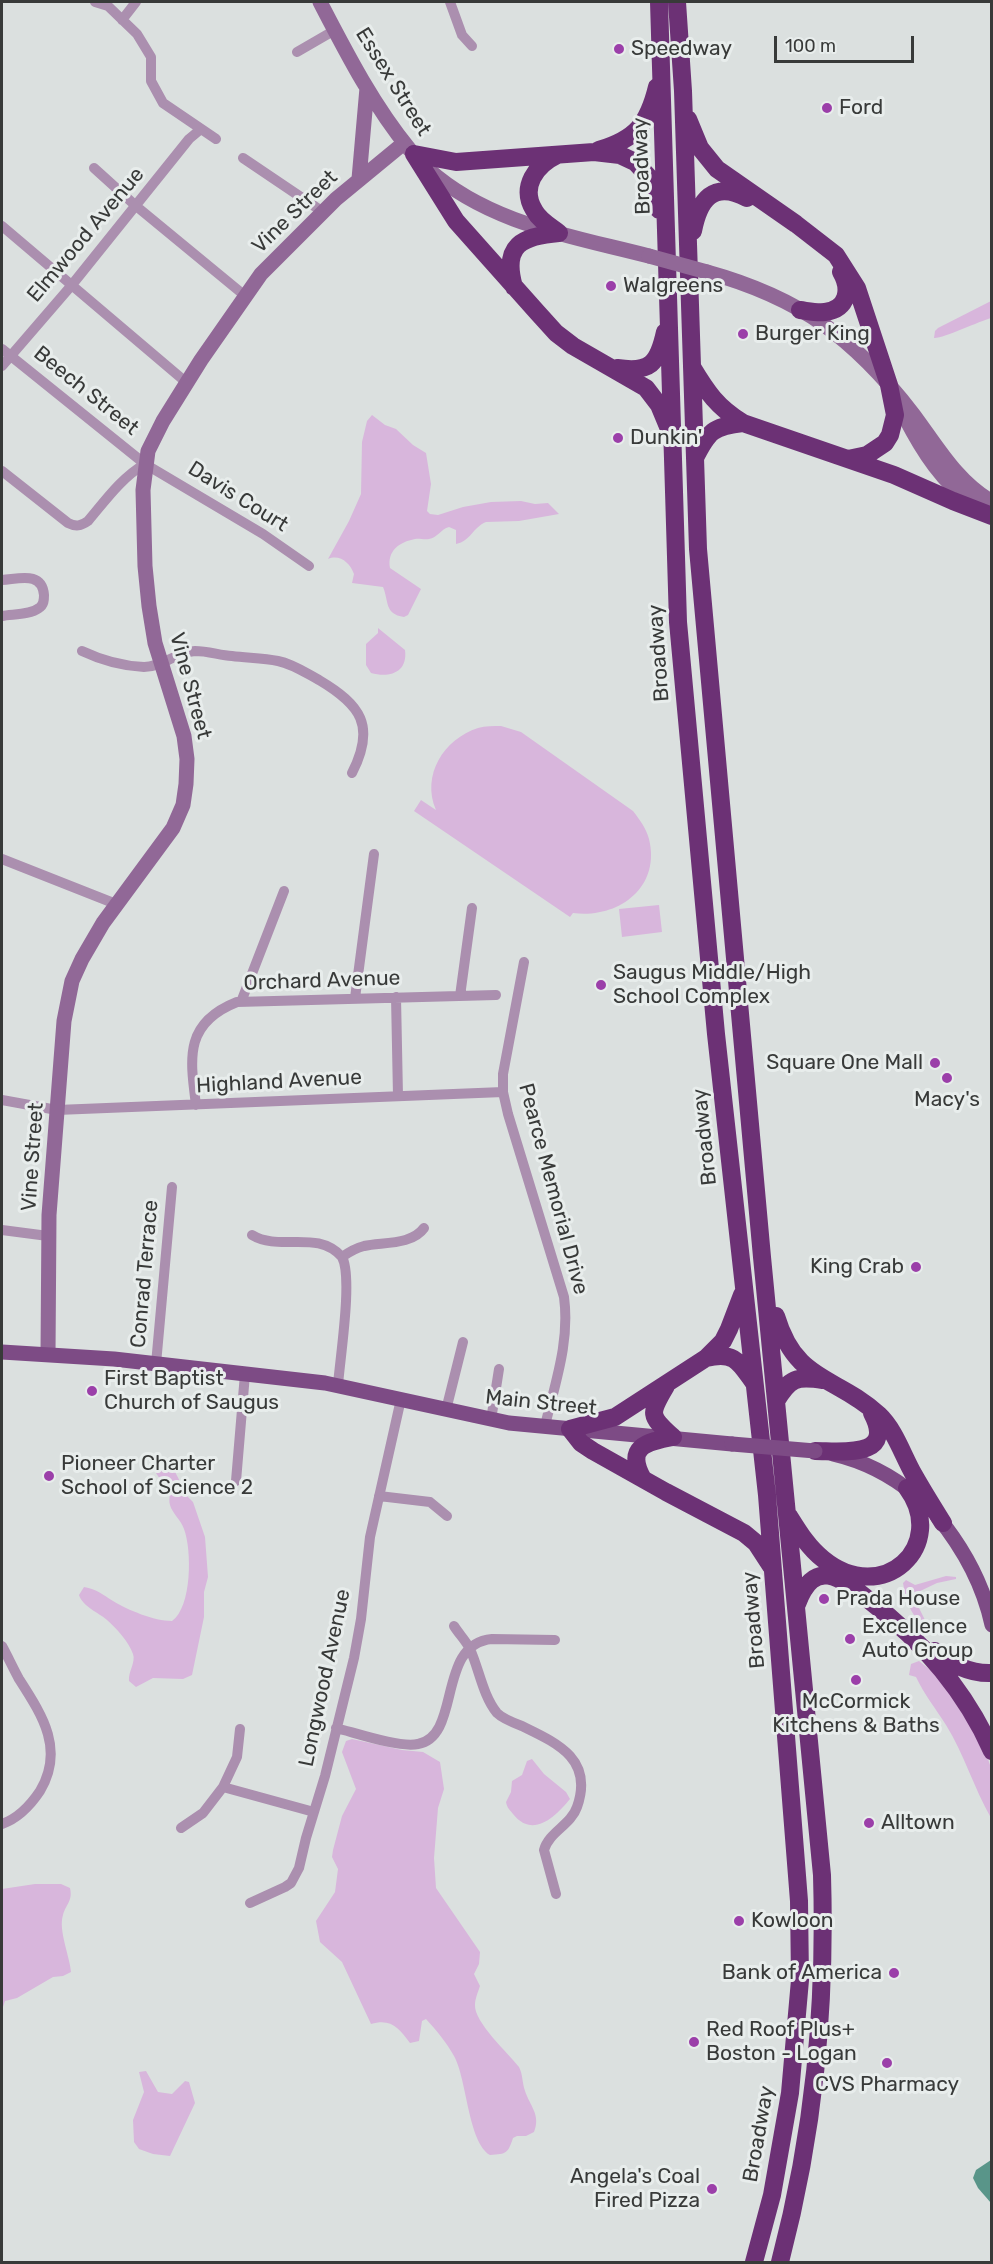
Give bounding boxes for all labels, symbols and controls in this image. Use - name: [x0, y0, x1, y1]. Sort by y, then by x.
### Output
- street label: Essex Street: [350, 23, 436, 141]
- scale bar: [777, 24, 916, 62]
- text: 100 m: [785, 35, 836, 57]
- place label: Speedway: [631, 36, 732, 62]
- marker: Speedway: [612, 42, 626, 56]
- place label: Ford: [839, 95, 883, 121]
- marker: Ford: [820, 101, 834, 115]
- street label: Broadway: [628, 117, 656, 215]
- street label: Elmwood Avenue: [22, 162, 150, 308]
- street label: Vine Street: [247, 165, 343, 259]
- place label: Walgreens: [623, 273, 723, 299]
- marker: Walgreens: [604, 279, 618, 293]
- place label: Burger King: [755, 321, 870, 347]
- marker: Burger King: [736, 327, 750, 341]
- street label: Beech Street: [28, 341, 144, 441]
- place label: Dunkin': [630, 425, 702, 451]
- marker: Dunkin': [611, 431, 625, 445]
- street label: Davis Court: [183, 456, 293, 538]
- street label: Broadway: [643, 604, 675, 702]
- street label: Vine Street: [164, 630, 216, 742]
- place label: Saugus Middle/High School Complex: [613, 960, 811, 1010]
- street label: Orchard Avenue: [243, 966, 401, 996]
- marker: Saugus Middle/High School Complex: [594, 978, 608, 992]
- place label: Square One Mall: [766, 1050, 923, 1076]
- marker: Square One Mall: [928, 1056, 942, 1070]
- street label: Highland Avenue: [195, 1065, 363, 1099]
- marker: Macy's: [940, 1071, 954, 1085]
- street label: Pearce Memorial Drive: [513, 1081, 593, 1297]
- street label: Broadway: [687, 1087, 723, 1187]
- place label: Macy's: [914, 1087, 980, 1113]
- street label: Vine Street: [17, 1102, 49, 1212]
- street label: Conrad Terrace: [126, 1199, 164, 1349]
- place label: King Crab: [810, 1254, 904, 1280]
- marker: King Crab: [909, 1260, 923, 1274]
- place label: First Baptist Church of Saugus: [104, 1366, 279, 1416]
- marker: First Baptist Church of Saugus: [85, 1384, 99, 1398]
- street label: Main Street: [484, 1385, 598, 1421]
- place label: Pioneer Charter School of Science 2: [61, 1451, 253, 1501]
- marker: Pioneer Charter School of Science 2: [42, 1469, 56, 1483]
- street label: Broadway: [737, 1570, 771, 1670]
- place label: Prada House: [836, 1586, 960, 1612]
- street label: Longwood Avenue: [294, 1587, 356, 1769]
- marker: Prada House: [817, 1592, 831, 1606]
- place label: Excellence Auto Group: [862, 1614, 973, 1664]
- marker: Excellence Auto Group: [843, 1632, 857, 1646]
- marker: McCormick Kitchens & Baths: [849, 1673, 863, 1687]
- place label: McCormick Kitchens & Baths: [772, 1689, 940, 1739]
- place label: Alltown: [881, 1810, 955, 1836]
- marker: Alltown: [862, 1816, 876, 1830]
- place label: Kowloon: [751, 1908, 834, 1934]
- marker: Kowloon: [732, 1914, 746, 1928]
- place label: Bank of America: [722, 1960, 882, 1986]
- marker: Bank of America: [887, 1966, 901, 1980]
- place label: Red Roof Plus+ Boston - Logan: [706, 2017, 857, 2067]
- marker: Red Roof Plus+ Boston - Logan: [687, 2035, 701, 2049]
- marker: CVS Pharmacy: [880, 2056, 894, 2070]
- place label: CVS Pharmacy: [815, 2072, 959, 2098]
- street label: Broadway: [738, 2084, 780, 2184]
- place label: Angela's Coal Fired Pizza: [570, 2164, 700, 2214]
- marker: Angela's Coal Fired Pizza: [705, 2182, 719, 2196]

